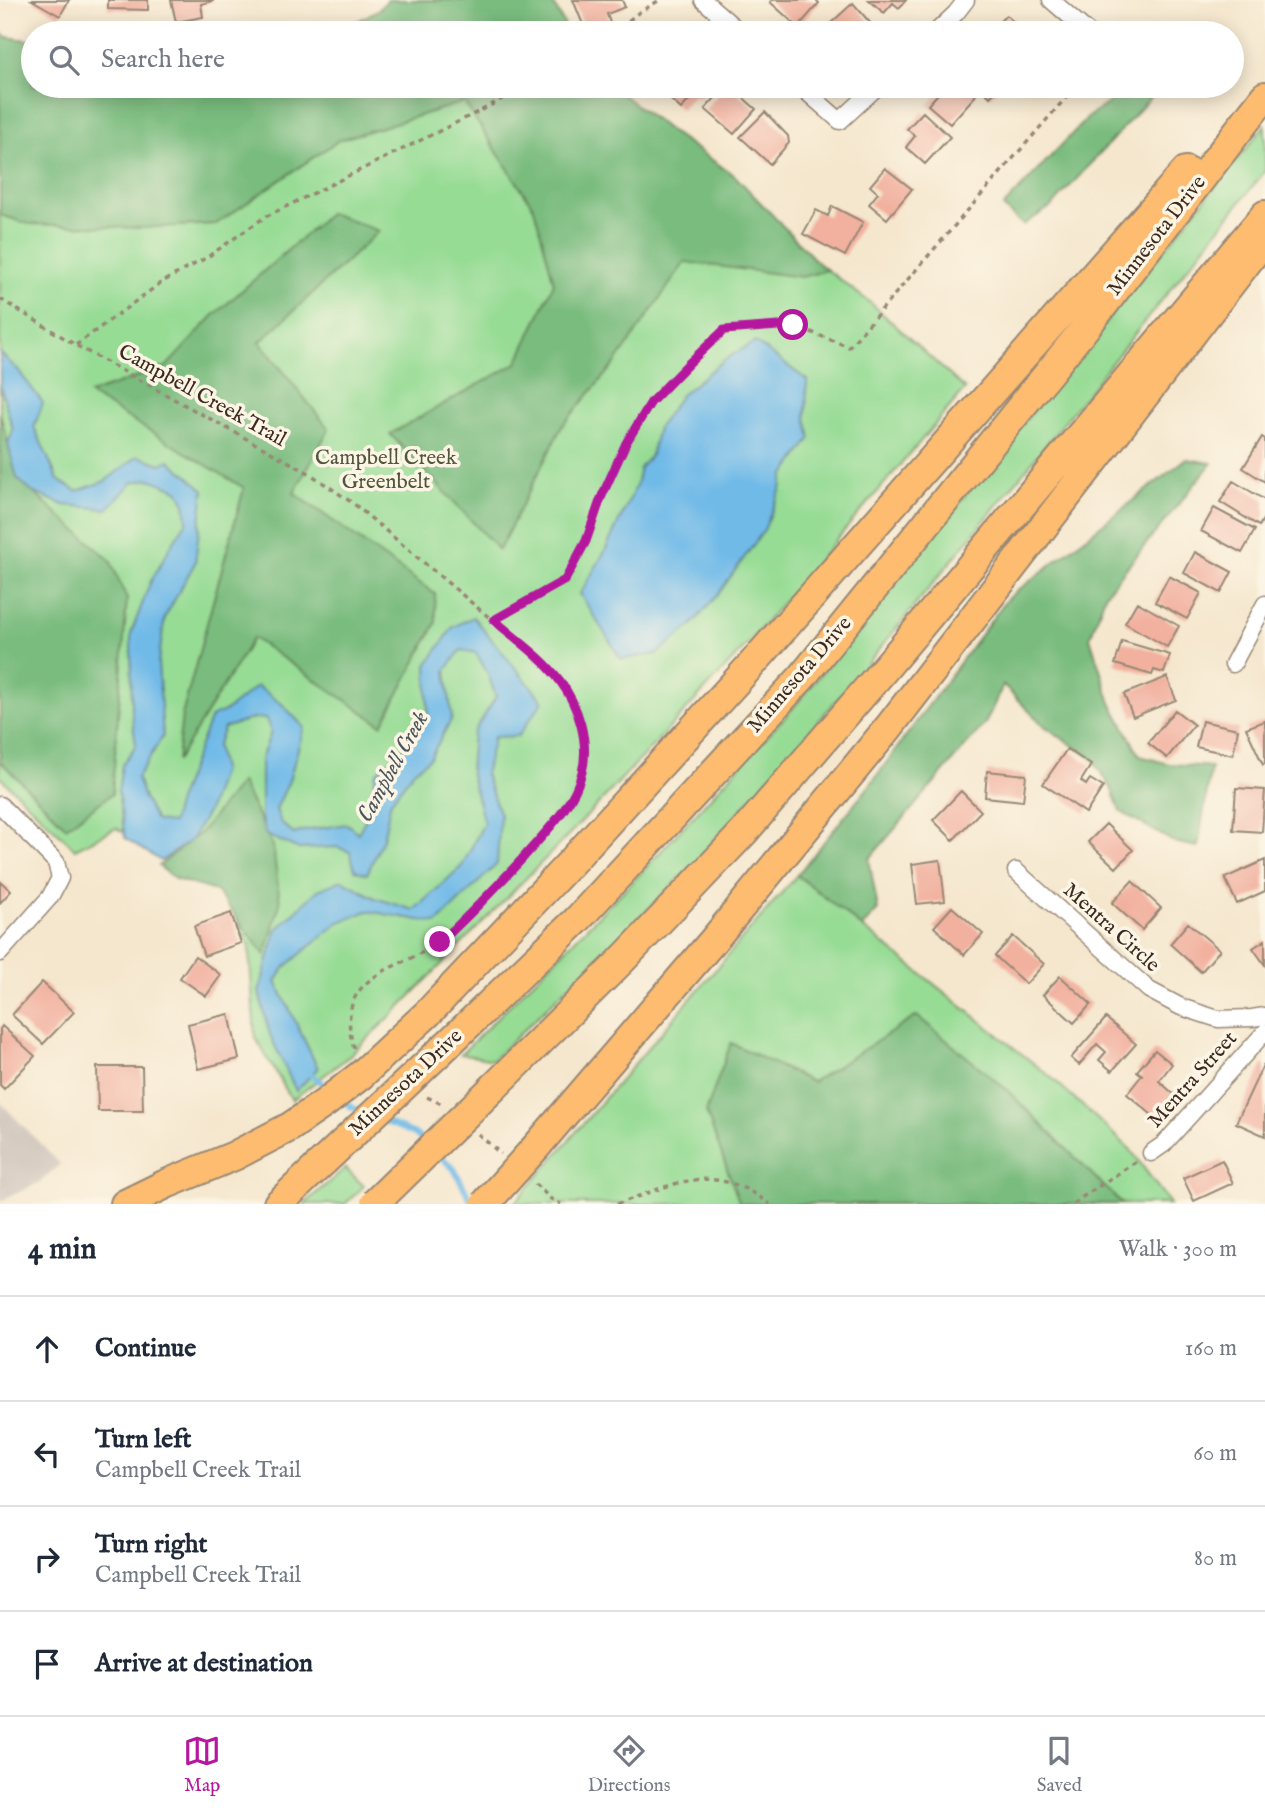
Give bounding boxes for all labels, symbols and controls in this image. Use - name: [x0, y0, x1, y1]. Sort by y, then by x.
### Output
- search box: [21, 21, 1244, 98]
- icon: search: [45, 41, 83, 79]
- text: Search here: [101, 43, 225, 76]
- street label: Minnesota Drive: [1101, 170, 1213, 302]
- route start: [777, 309, 808, 340]
- street label: Campbell Creek Trail: [113, 339, 291, 454]
- park label: Campbell Creek Greenbelt: [315, 445, 458, 496]
- street label: Minnesota Drive: [742, 611, 858, 739]
- water label: Campbell Creek: [351, 707, 435, 827]
- street label: Mentra Circle: [1057, 877, 1165, 979]
- route end: [424, 926, 455, 957]
- street label: Minnesota Drive: [343, 1023, 469, 1143]
- street label: Mentra Street: [1142, 1026, 1244, 1134]
- text: 4 min: [28, 1231, 96, 1269]
- text: Walk · 300 m: [1119, 1235, 1237, 1264]
- icon: ahead: [28, 1330, 66, 1368]
- text: Continue: [95, 1332, 196, 1365]
- text: 160 m: [1185, 1334, 1237, 1363]
- text: Turn left: [95, 1423, 192, 1456]
- icon: left: [28, 1435, 66, 1473]
- text: 60 m: [1193, 1439, 1237, 1468]
- text: Campbell Creek Trail: [95, 1456, 301, 1485]
- text: Turn right: [95, 1528, 208, 1561]
- icon: right: [28, 1540, 66, 1578]
- text: 80 m: [1194, 1544, 1237, 1573]
- text: Campbell Creek Trail: [95, 1561, 301, 1590]
- icon: arrive: [28, 1645, 66, 1683]
- text: Arrive at destination: [95, 1647, 313, 1680]
- tab: Map: [183, 1732, 221, 1798]
- tab: Directions: [588, 1732, 670, 1798]
- tab: Saved: [1037, 1732, 1082, 1798]

